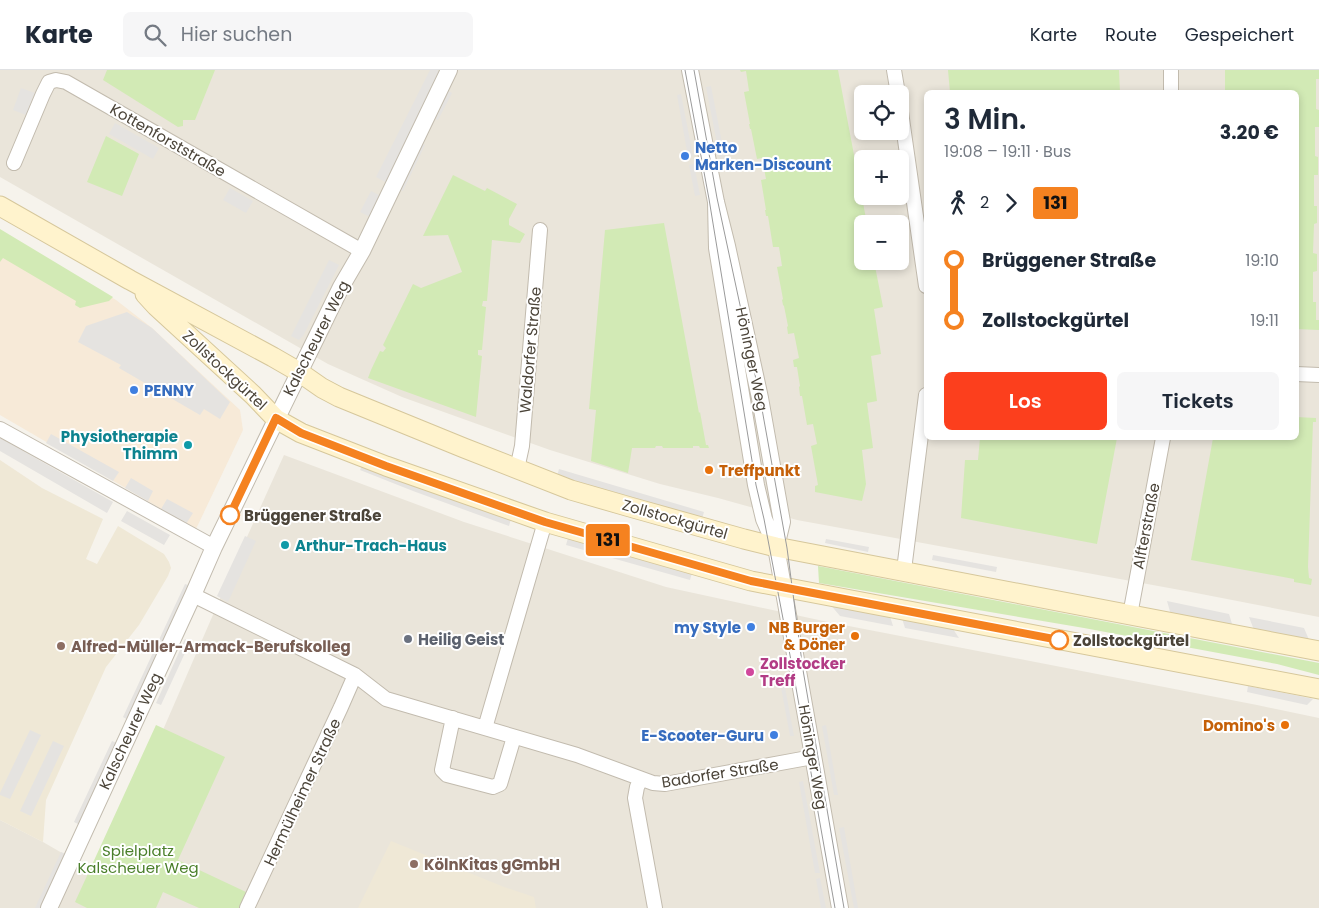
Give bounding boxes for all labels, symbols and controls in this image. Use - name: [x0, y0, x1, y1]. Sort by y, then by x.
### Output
- search box: [123, 12, 473, 57]
- text: Karte: [25, 18, 93, 51]
- icon: search: [141, 21, 169, 49]
- text: Hier suchen: [181, 21, 292, 48]
- text: Karte: [1030, 22, 1077, 47]
- text: Route: [1105, 22, 1157, 47]
- text: Gespeichert: [1185, 22, 1294, 47]
- map controls: [854, 85, 909, 270]
- button: locate: [854, 85, 909, 140]
- street label: Kottenforststraße: [106, 98, 230, 182]
- text: 3 Min.: [944, 100, 1026, 139]
- text: 3.20 €: [1220, 119, 1279, 146]
- place label: Netto Marken-Discount: [695, 137, 831, 175]
- text: 19:08 – 19:11 · Bus: [944, 140, 1071, 163]
- marker: Netto Marken-Discount: [679, 150, 691, 162]
- button: +: [854, 150, 909, 205]
- icon: walk: [944, 189, 972, 217]
- icon: forward: [997, 189, 1025, 217]
- text: 131: [1043, 190, 1068, 215]
- text: 2: [980, 191, 989, 214]
- button: −: [854, 215, 909, 270]
- text: Brüggener Straße: [982, 247, 1156, 274]
- text: 19:10: [1245, 249, 1279, 272]
- street label: Kalscheurer Weg: [278, 277, 354, 399]
- street label: Waldorfer Straße: [514, 286, 546, 414]
- street label: Höninger Weg: [731, 305, 773, 413]
- text: Zollstockgürtel: [982, 307, 1129, 334]
- text: 19:11: [1250, 309, 1279, 332]
- street label: Zollstockgürtel: [178, 325, 272, 415]
- button: Los: [944, 372, 1107, 430]
- button: Tickets: [1117, 372, 1279, 430]
- place label: PENNY: [144, 380, 194, 401]
- marker: PENNY: [128, 384, 140, 396]
- place label: Physiotherapie Thimm: [61, 426, 178, 464]
- marker: Physiotherapie Thimm: [182, 439, 194, 451]
- place label: Treffpunkt: [719, 460, 800, 481]
- marker: Treffpunkt: [703, 464, 715, 476]
- street label: Alfterstraße: [1127, 481, 1165, 571]
- street label: Zollstockgürtel: [620, 494, 730, 544]
- marker: Brüggener Straße: [220, 505, 240, 525]
- place label: Brüggener Straße: [244, 505, 382, 526]
- line badge: 131: [579, 524, 637, 556]
- text: 131: [596, 527, 620, 552]
- place label: Arthur-Trach-Haus: [295, 535, 447, 556]
- marker: Arthur-Trach-Haus: [279, 539, 291, 551]
- place label: my Style: [674, 617, 741, 638]
- place label: NB Burger & Döner: [768, 617, 846, 655]
- marker: my Style: [745, 621, 757, 633]
- place label: Heilig Geist: [418, 629, 504, 650]
- marker: NB Burger & Döner: [849, 630, 861, 642]
- marker: Zollstockgürtel: [1049, 630, 1069, 650]
- place label: Zollstockgürtel: [1073, 630, 1189, 651]
- marker: Heilig Geist: [402, 633, 414, 645]
- place label: Alfred-Müller-Armack-Berufskolleg: [71, 636, 351, 657]
- marker: Alfred-Müller-Armack-Berufskolleg: [55, 640, 67, 652]
- place label: Zollstocker Treff: [760, 653, 846, 691]
- marker: Zollstocker Treff: [744, 666, 756, 678]
- street label: Kalscheurer Weg: [94, 669, 166, 793]
- street label: Höninger Weg: [793, 703, 833, 811]
- street label: Hermülheimer Straße: [259, 715, 345, 869]
- place label: Domino's: [1203, 715, 1275, 736]
- marker: Domino's: [1279, 719, 1291, 731]
- place label: E-Scooter-Guru: [641, 725, 764, 746]
- marker: E-Scooter-Guru: [768, 729, 780, 741]
- street label: Badorfer Straße: [660, 753, 780, 793]
- park label: Spielplatz Kalscheuer Weg: [77, 840, 199, 878]
- place label: KölnKitas gGmbH: [424, 854, 560, 875]
- marker: KölnKitas gGmbH: [408, 858, 420, 870]

